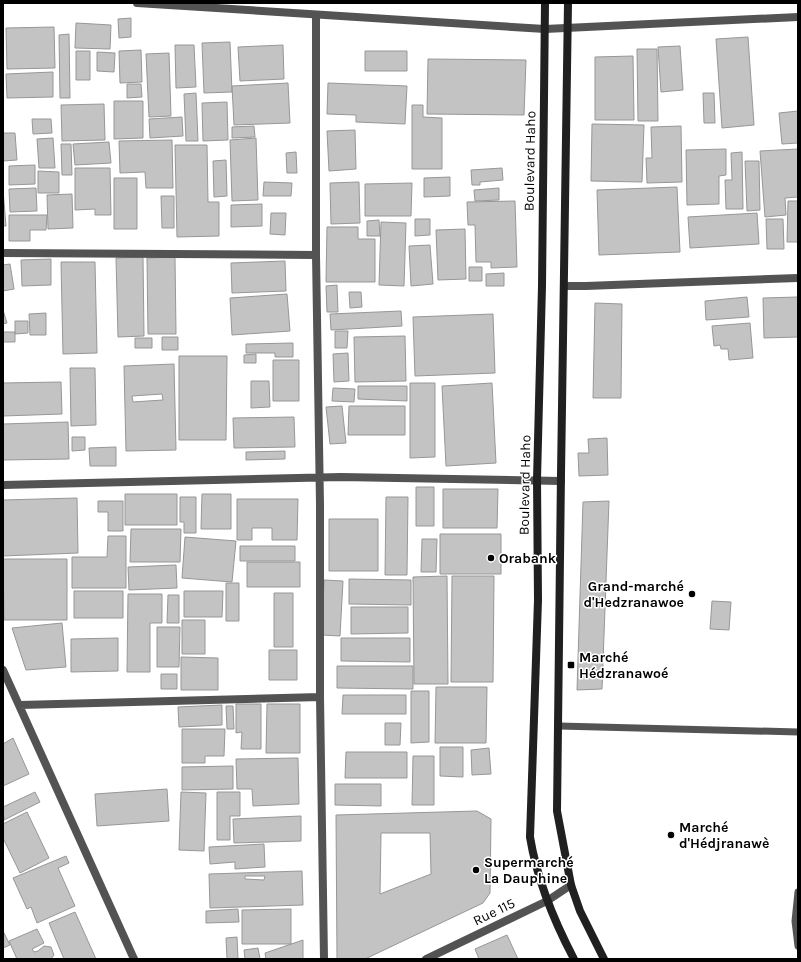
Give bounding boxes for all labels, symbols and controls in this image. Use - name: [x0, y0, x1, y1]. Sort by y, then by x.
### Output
- street label: Boulevard Haho: [521, 111, 539, 211]
- street label: Boulevard Haho: [516, 435, 534, 535]
- place label: Orabank: [499, 550, 557, 567]
- marker: Orabank: [486, 553, 496, 563]
- place label: Grand-marché d'Hedzranawoe: [584, 578, 684, 611]
- marker: Grand-marché d'Hedzranawoe: [687, 589, 697, 599]
- place label: Marché Hédzranawoé: [579, 649, 668, 682]
- marker: Marché Hédzranawoé: [566, 660, 576, 670]
- place label: Marché d'Hédjranawè: [679, 819, 769, 852]
- marker: Marché d'Hédjranawè: [666, 830, 676, 840]
- place label: Supermarché La Dauphine: [484, 854, 574, 887]
- marker: Supermarché La Dauphine: [471, 865, 481, 875]
- street label: Rue 115: [470, 895, 518, 929]

